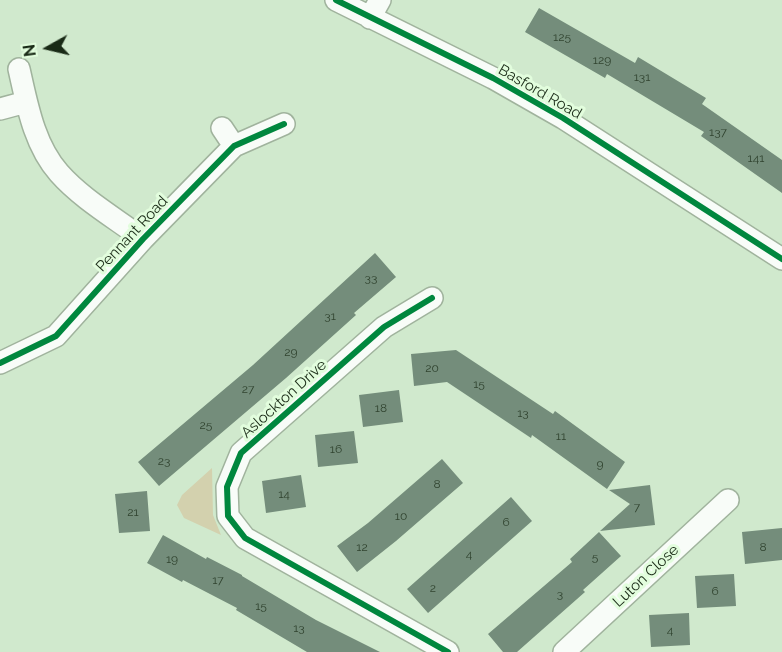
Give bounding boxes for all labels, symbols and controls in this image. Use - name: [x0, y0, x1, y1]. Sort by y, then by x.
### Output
- north arrow: [18, 18, 78, 78]
- house number: 125: [553, 30, 571, 44]
- text: N: [19, 43, 40, 58]
- house number: 129: [593, 53, 611, 67]
- street label: Basford Road: [495, 61, 585, 123]
- house number: 131: [634, 70, 650, 84]
- house number: 137: [709, 125, 727, 139]
- house number: 141: [748, 151, 764, 165]
- street label: Pennant Road: [92, 192, 172, 276]
- house number: 33: [365, 271, 377, 285]
- house number: 31: [324, 309, 336, 323]
- house number: 29: [284, 345, 298, 359]
- street label: Aslockton Drive: [238, 356, 330, 442]
- house number: 20: [425, 361, 439, 375]
- house number: 15: [473, 377, 485, 391]
- house number: 27: [242, 382, 254, 396]
- house number: 18: [375, 401, 387, 415]
- house number: 13: [517, 406, 529, 420]
- house number: 25: [200, 418, 212, 432]
- house number: 11: [556, 429, 566, 443]
- house number: 16: [330, 442, 342, 456]
- house number: 23: [158, 454, 170, 468]
- house number: 9: [596, 457, 604, 471]
- house number: 8: [433, 477, 441, 491]
- house number: 14: [278, 487, 290, 501]
- house number: 7: [634, 500, 640, 514]
- house number: 21: [127, 505, 139, 519]
- house number: 10: [395, 509, 407, 523]
- house number: 6: [502, 515, 510, 529]
- house number: 12: [356, 540, 368, 554]
- house number: 8: [759, 540, 767, 554]
- street label: Luton Close: [609, 541, 683, 611]
- house number: 4: [466, 547, 472, 561]
- house number: 5: [592, 550, 598, 564]
- house number: 19: [166, 552, 178, 566]
- house number: 17: [212, 573, 224, 587]
- house number: 2: [430, 581, 436, 595]
- house number: 6: [711, 584, 719, 598]
- house number: 3: [557, 587, 563, 601]
- house number: 15: [255, 599, 267, 613]
- house number: 13: [293, 621, 305, 635]
- house number: 4: [667, 623, 673, 637]

